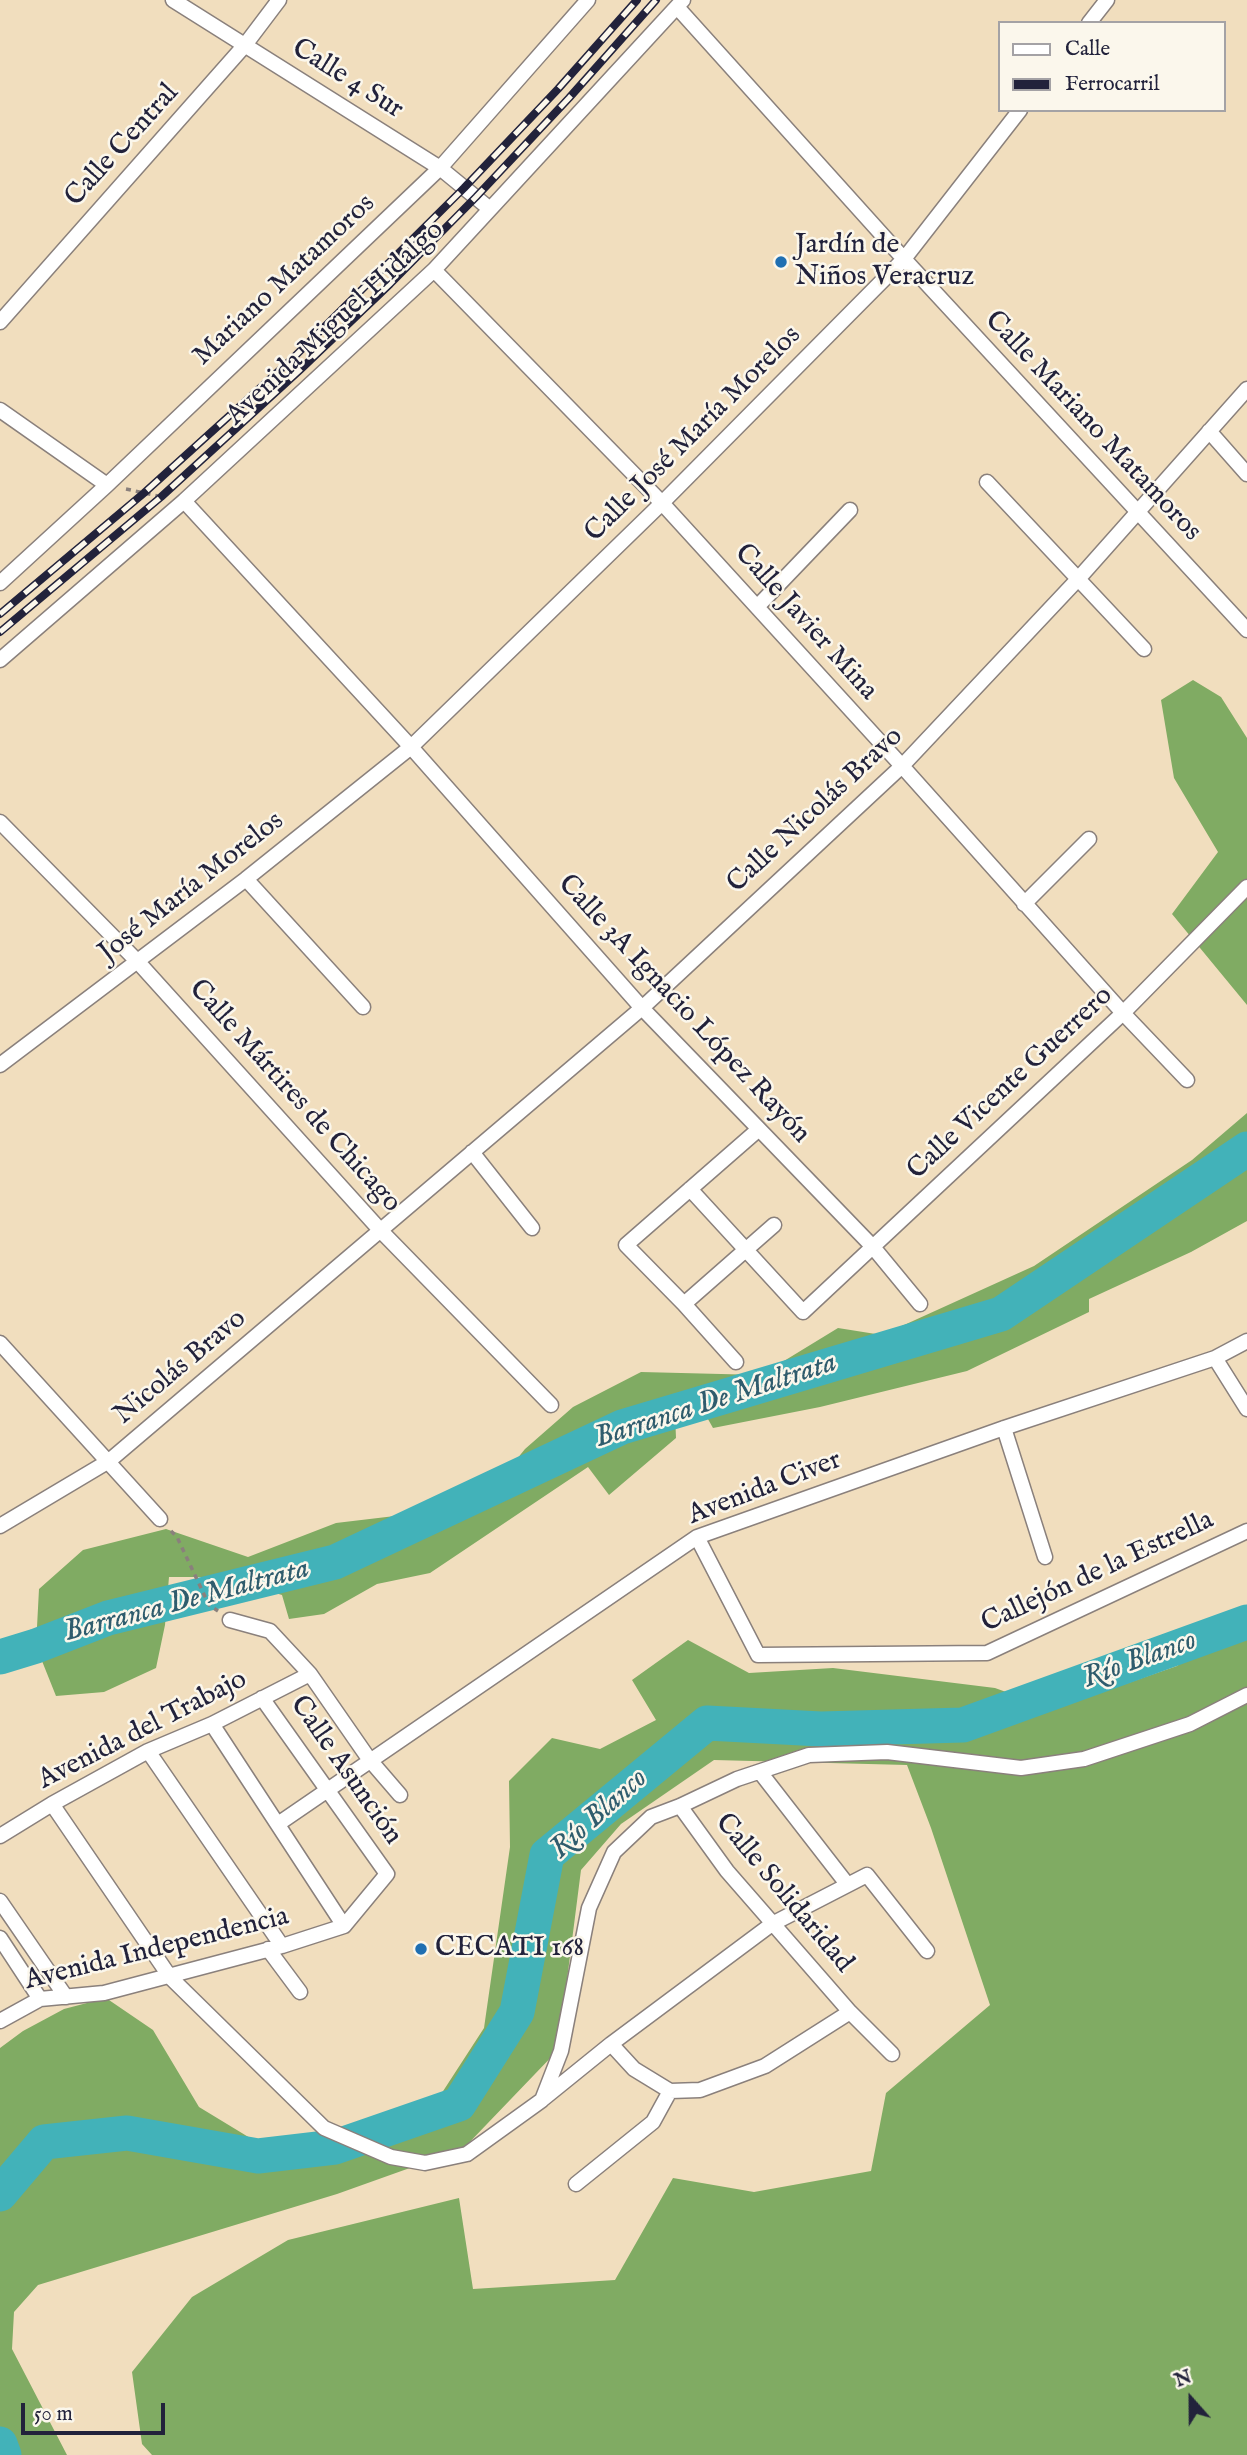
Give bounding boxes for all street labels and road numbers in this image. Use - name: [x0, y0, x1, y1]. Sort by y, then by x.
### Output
- street label: Calle 4 Sur: [285, 33, 409, 127]
- street label: Calle Central: [59, 78, 187, 214]
- street label: Mariano Matamoros: [187, 188, 383, 374]
- street label: Avenida Miguel Hidalgo: [220, 214, 452, 434]
- street label: Calle Mariano Matamoros: [977, 305, 1207, 549]
- street label: Calle José María Morelos: [579, 320, 809, 550]
- street label: Calle Javier Mina: [726, 538, 884, 708]
- street label: Calle Nicolás Bravo: [721, 721, 911, 901]
- street label: José María Morelos: [93, 805, 291, 971]
- street label: Calle 3A Ignacio López Rayón: [550, 869, 816, 1151]
- street label: Calle Mártires de Chicago: [181, 974, 407, 1220]
- street label: Calle Vicente Guerrero: [901, 980, 1121, 1188]
- street label: Nicolás Bravo: [108, 1303, 254, 1433]
- street label: Avenida Civer: [684, 1444, 846, 1534]
- street label: Callejón de la Estrella: [977, 1505, 1219, 1641]
- street label: Avenida del Trabajo: [33, 1664, 253, 1798]
- street label: Calle Asunción: [281, 1690, 409, 1852]
- street label: Calle Solidaridad: [707, 1808, 859, 1980]
- street label: Avenida Independencia: [22, 1901, 292, 1999]

